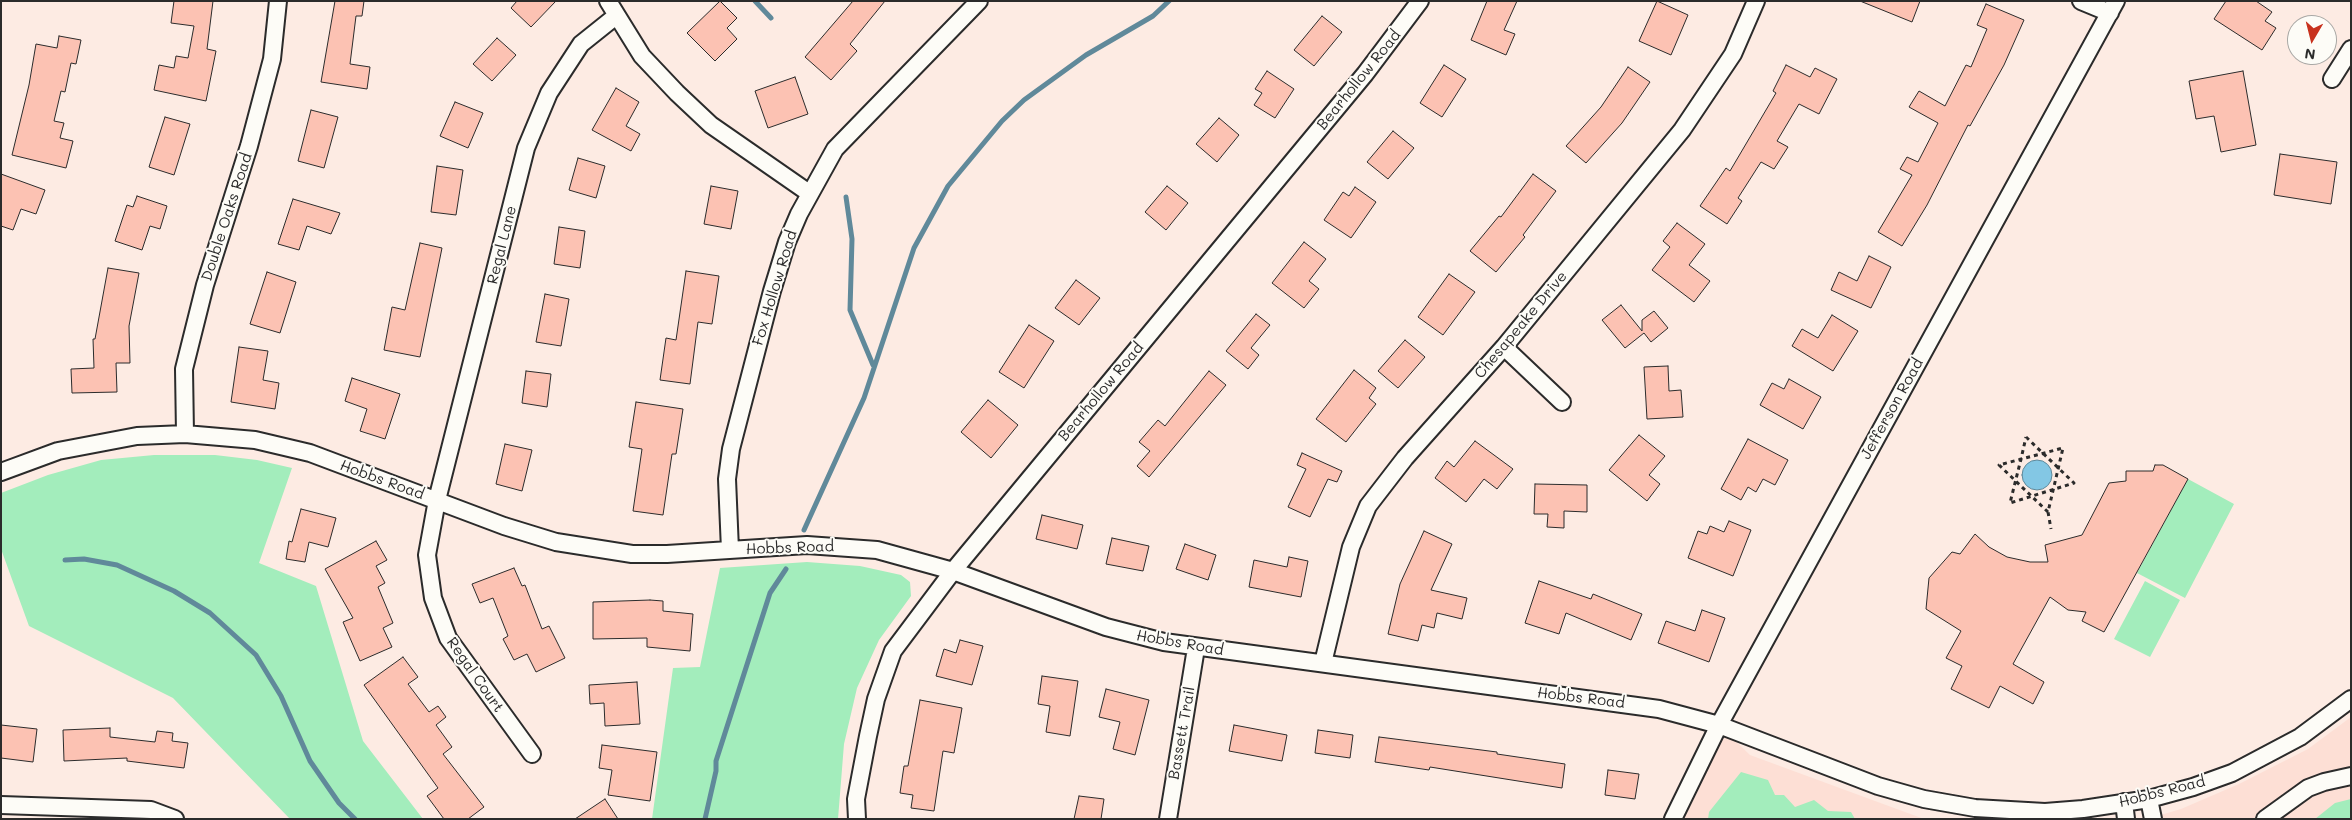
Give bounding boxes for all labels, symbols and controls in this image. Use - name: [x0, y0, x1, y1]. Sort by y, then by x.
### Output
- north arrow: [2287, 15, 2337, 65]
- street label: Bearhollow Road: [1313, 27, 1405, 133]
- text: N: [2303, 44, 2317, 65]
- street label: Double Oaks Road: [198, 151, 256, 283]
- street label: Regal Lane: [484, 204, 520, 286]
- street label: Fox Hollow Road: [749, 228, 801, 348]
- street label: Chesapeake Drive: [1471, 268, 1571, 382]
- street label: Bearhollow Road: [1055, 339, 1147, 445]
- street label: Jefferson Road: [1857, 355, 1927, 463]
- street label: Hobbs Road: [338, 456, 426, 504]
- street label: Hobbs Road: [746, 537, 834, 559]
- street label: Hobbs Road: [1135, 626, 1225, 660]
- street label: Regal Court: [443, 634, 507, 716]
- street label: Hobbs Road: [1536, 684, 1626, 712]
- street label: Bassett Trail: [1165, 685, 1199, 781]
- street label: Hobbs Road: [2117, 773, 2207, 811]

